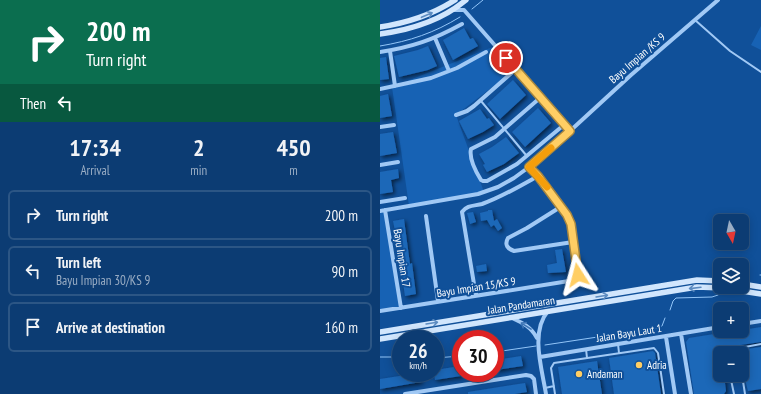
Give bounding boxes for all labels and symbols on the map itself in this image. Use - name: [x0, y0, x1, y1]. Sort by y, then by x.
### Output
- one-way arrow: [420, 10, 432, 18]
- street label: Bayu Impian /KS 9: [606, 30, 668, 86]
- pin: [489, 41, 523, 75]
- north arrow: [713, 214, 749, 250]
- street label: Bayu Impian 17: [390, 228, 414, 288]
- position arrow: [557, 254, 599, 296]
- street label: Bayu Impian 15/KS 9: [435, 274, 517, 300]
- one-way arrow: [688, 284, 701, 291]
- one-way arrow: [595, 292, 608, 300]
- street label: Jalan Pandamaran: [485, 293, 556, 317]
- one-way arrow: [425, 319, 438, 327]
- one-way arrow: [520, 321, 532, 329]
- street label: Jalan Bayu Laut 1: [594, 321, 663, 345]
- speed limit sign: 30: [452, 330, 504, 382]
- place label: Adria: [647, 358, 667, 372]
- marker: Adria: [634, 360, 644, 370]
- place label: Andaman: [587, 367, 623, 381]
- marker: Andaman: [574, 369, 584, 379]

